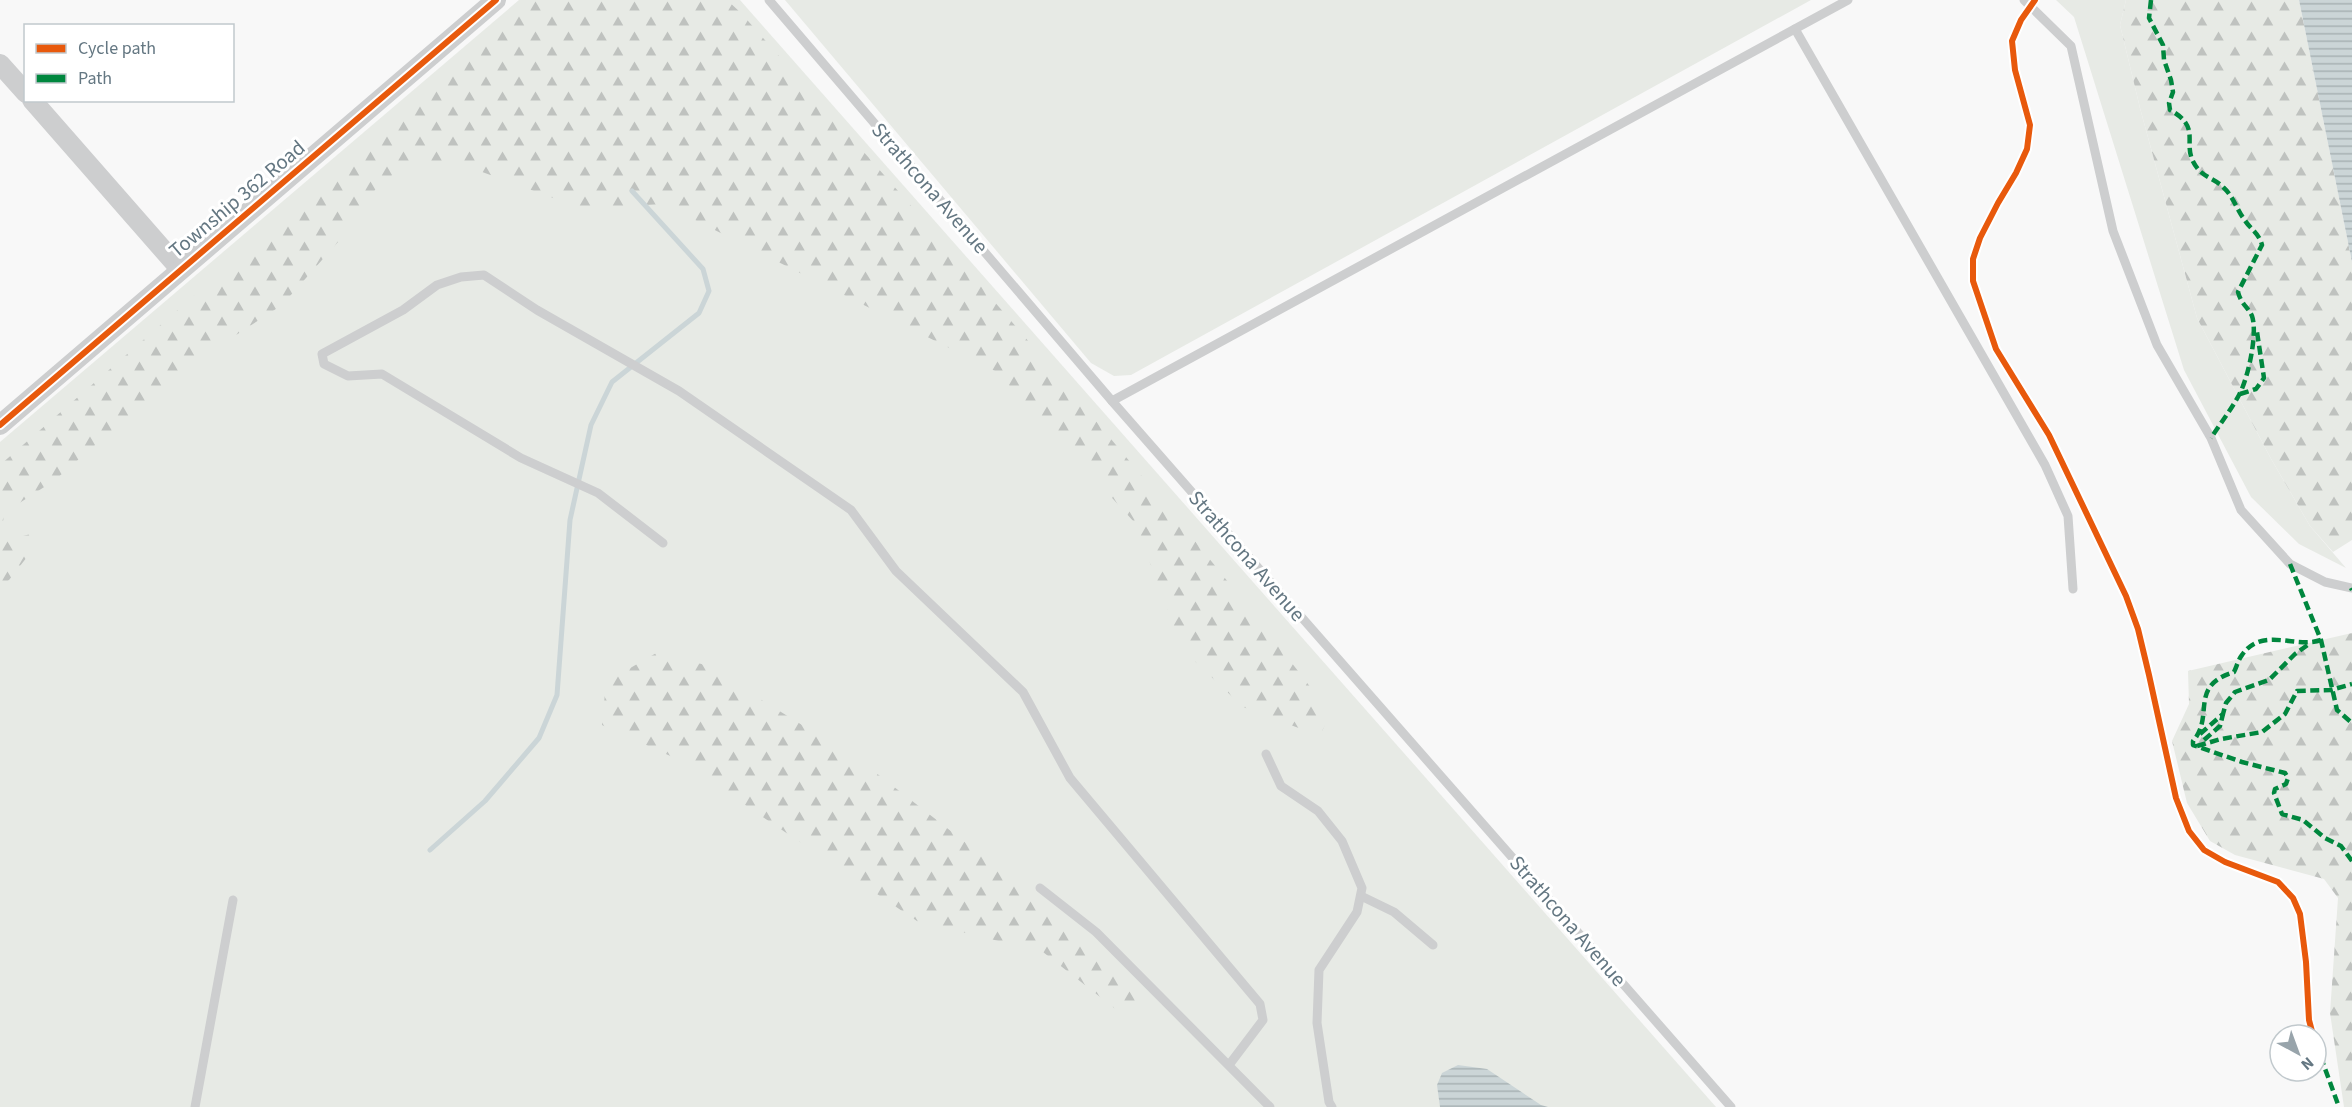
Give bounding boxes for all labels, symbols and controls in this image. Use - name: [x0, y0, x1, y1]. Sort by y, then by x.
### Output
- legend: [24, 24, 234, 102]
- text: Cycle path: [78, 36, 156, 61]
- text: Path: [78, 66, 112, 91]
- street label: Strathcona Avenue: [865, 116, 995, 260]
- street label: Township 362 Road: [162, 133, 312, 265]
- street label: Strathcona Avenue: [1182, 484, 1312, 628]
- street label: Strathcona Avenue: [1503, 849, 1633, 993]
- north arrow: [2268, 1023, 2328, 1083]
- text: N: [2296, 1052, 2318, 1075]

